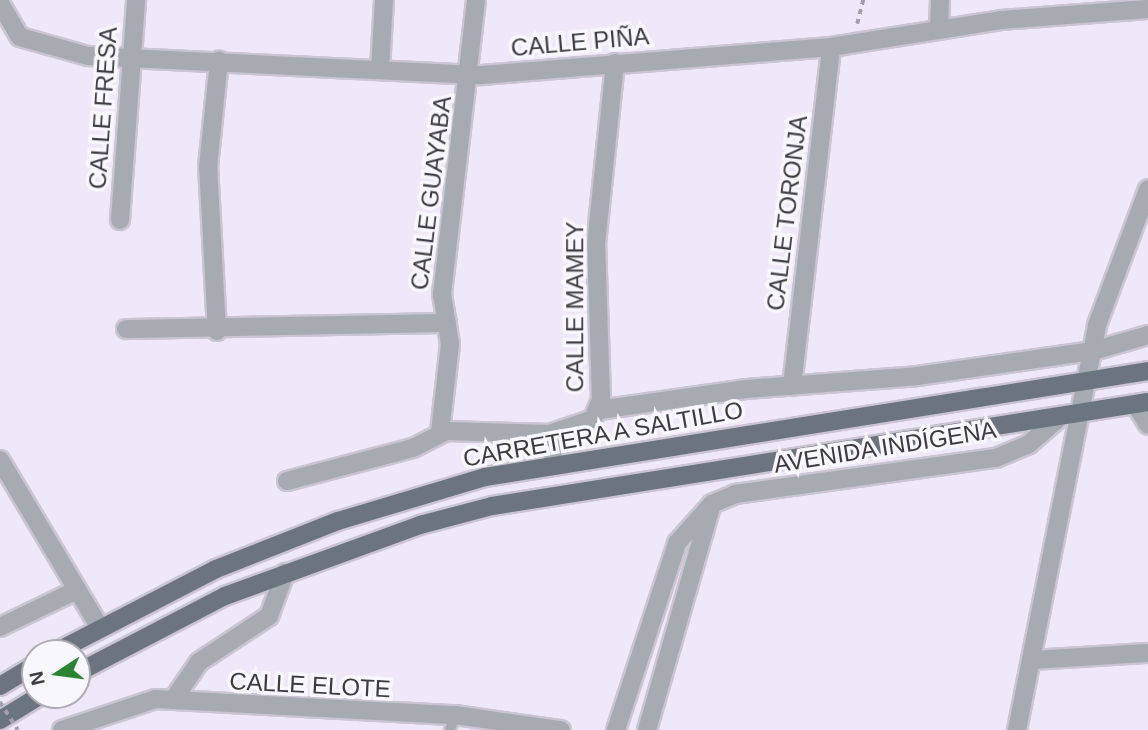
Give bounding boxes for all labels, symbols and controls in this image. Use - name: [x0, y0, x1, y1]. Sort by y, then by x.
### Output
- street label: CALLE PIÑA: [510, 22, 650, 62]
- street label: CALLE FRESA: [83, 26, 123, 190]
- street label: CALLE GUAYABA: [405, 94, 457, 292]
- street label: CALLE TORONJA: [761, 114, 813, 312]
- street label: CALLE MAMEY: [561, 222, 589, 392]
- street label: CARRETERA A SALTILLO: [459, 395, 747, 473]
- street label: AVENIDA INDÍGENA: [771, 415, 999, 479]
- north arrow: [21, 639, 91, 709]
- street label: CALLE ELOTE: [229, 666, 391, 704]
- text: N: [25, 669, 49, 687]

